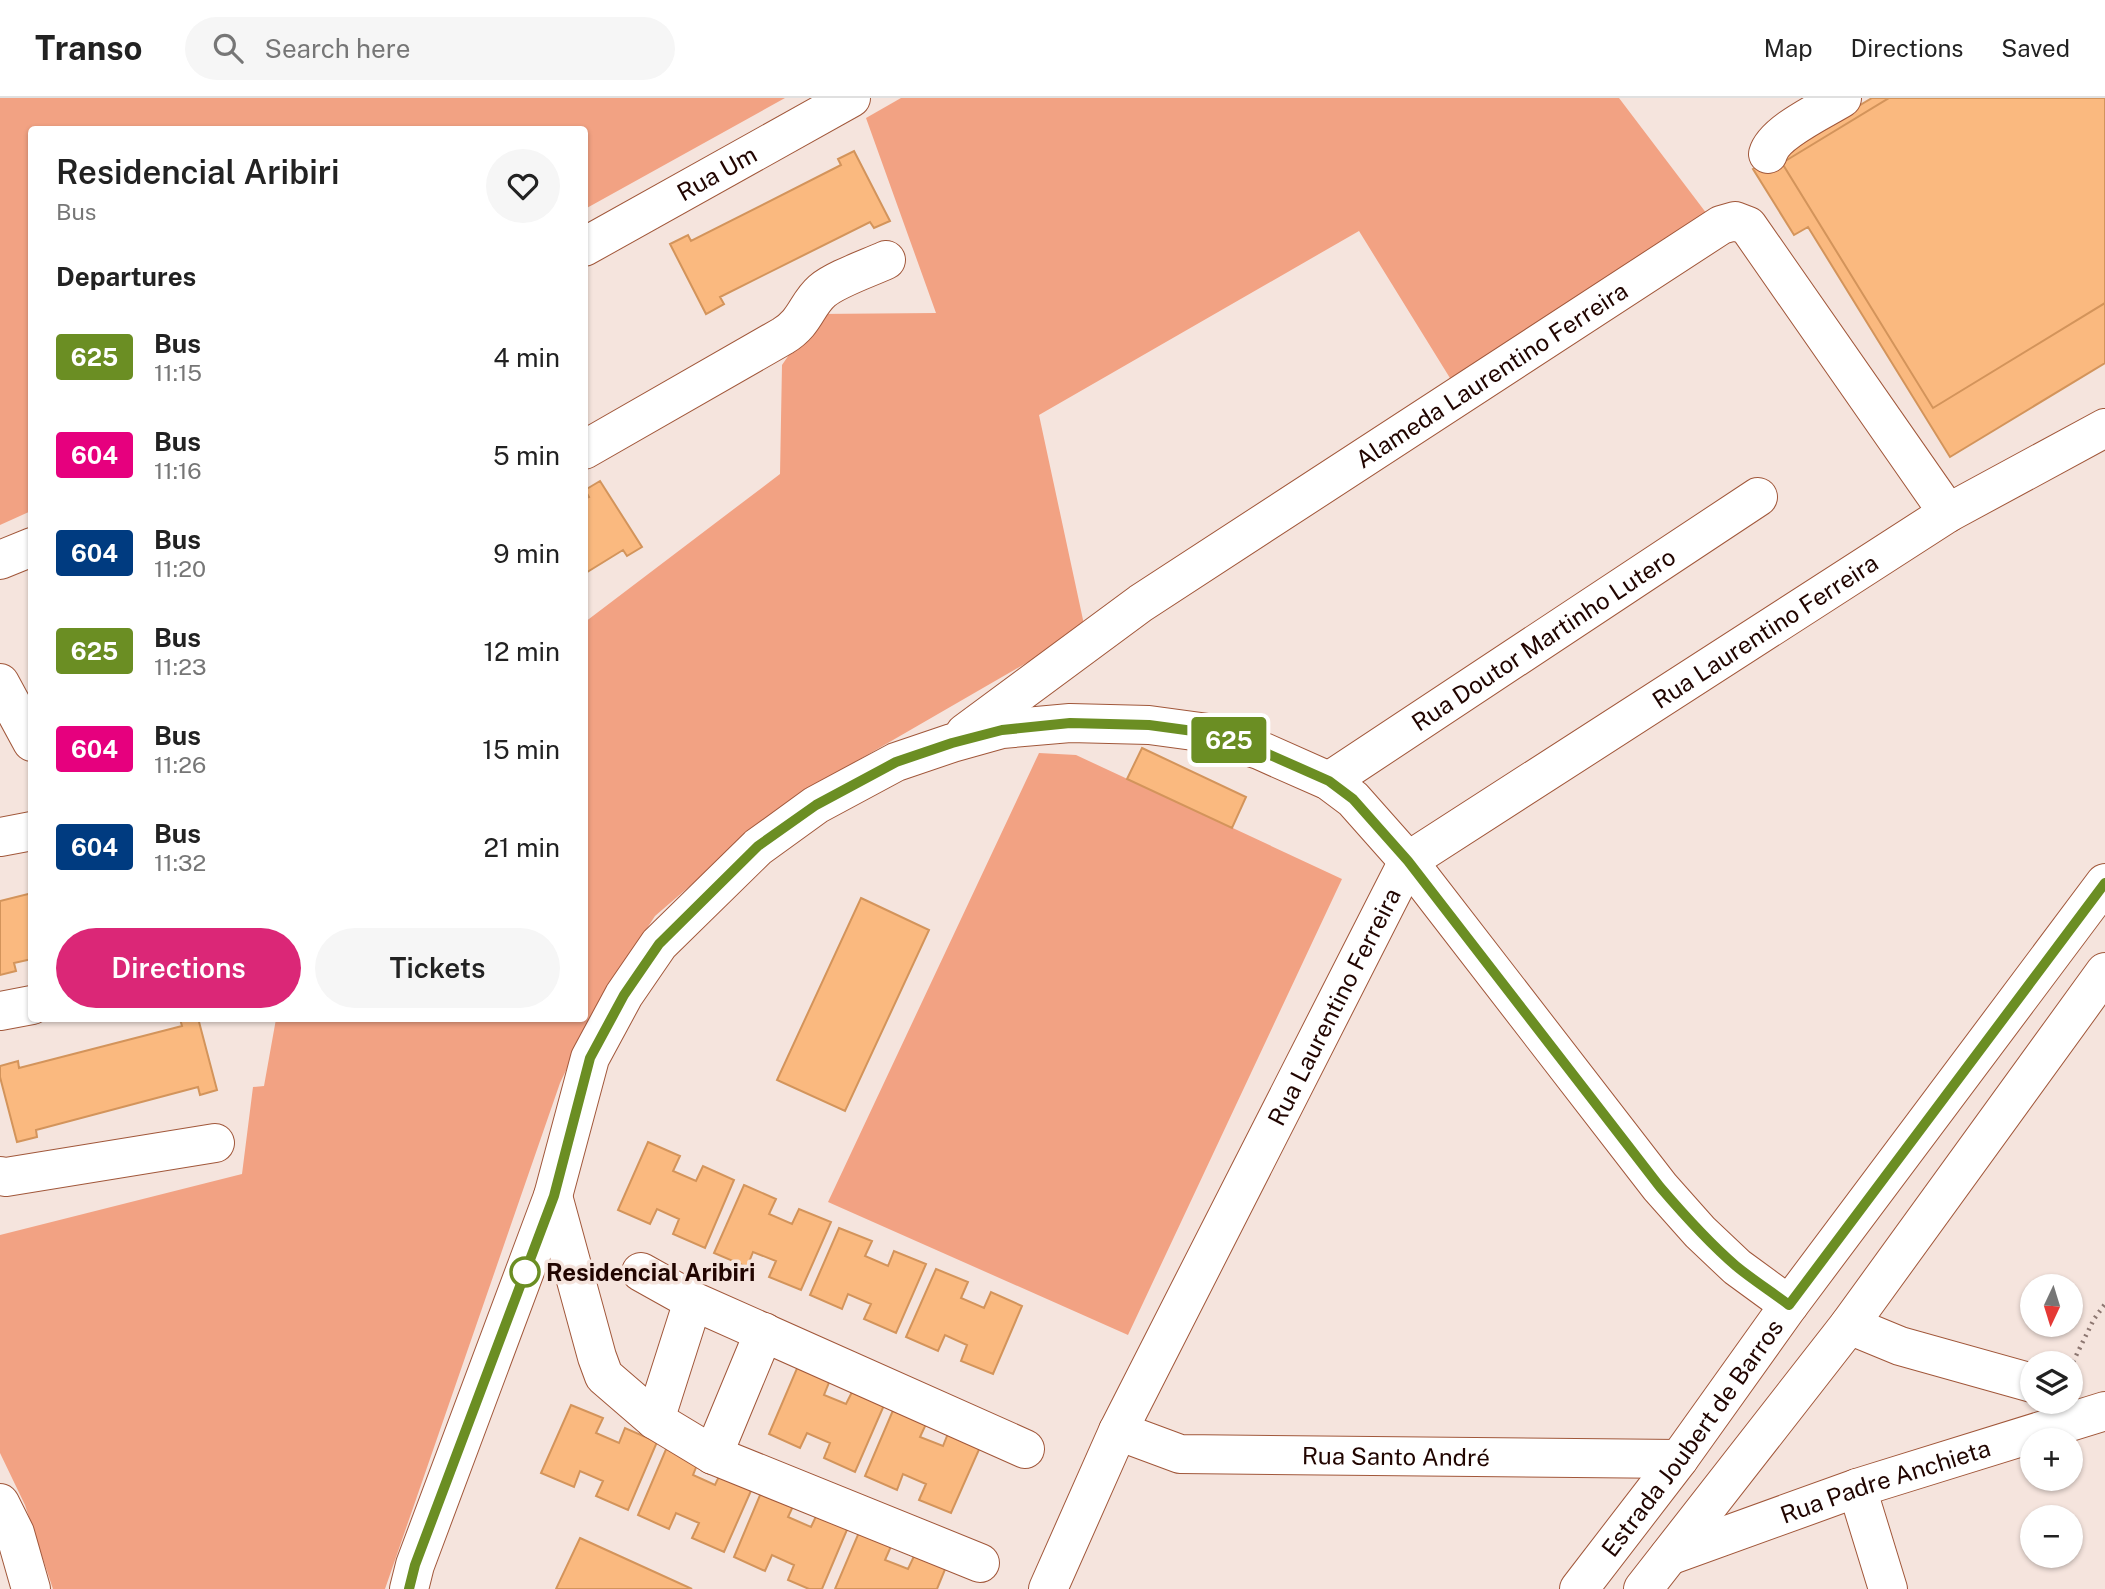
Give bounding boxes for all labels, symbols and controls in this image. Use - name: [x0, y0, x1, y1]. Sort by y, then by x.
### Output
- search box: [185, 17, 675, 80]
- text: Transo: [35, 29, 143, 67]
- icon: search: [209, 29, 247, 67]
- text: Search here: [265, 33, 411, 64]
- text: Map: [1764, 34, 1813, 62]
- text: Directions: [1851, 34, 1963, 62]
- text: Saved: [2001, 34, 2070, 62]
- street label: Rua Um: [672, 140, 761, 206]
- button: heart: [486, 149, 560, 223]
- text: Residencial Aribiri: [56, 153, 340, 191]
- text: Bus: [56, 198, 96, 225]
- text: Departures: [56, 261, 196, 292]
- street label: Alameda Laurentino Ferreira: [1350, 276, 1633, 473]
- text: Bus: [154, 328, 201, 359]
- text: 4 min: [493, 342, 560, 373]
- text: 625: [71, 343, 118, 371]
- text: 11:15: [154, 359, 202, 386]
- text: Bus: [154, 426, 201, 457]
- text: 5 min: [493, 440, 560, 471]
- text: 604: [71, 441, 118, 469]
- text: 11:16: [154, 457, 202, 484]
- text: Bus: [154, 524, 201, 555]
- text: 9 min: [493, 538, 560, 569]
- text: 604: [71, 539, 118, 567]
- street label: Rua Doutor Martinho Lutero: [1406, 542, 1680, 736]
- street label: Rua Laurentino Ferreira: [1647, 548, 1883, 714]
- text: 11:20: [154, 555, 206, 582]
- text: Bus: [154, 622, 201, 653]
- text: 12 min: [484, 636, 560, 667]
- text: 625: [71, 637, 118, 665]
- text: 11:23: [154, 653, 207, 680]
- line badge: 625: [1189, 717, 1269, 763]
- text: Bus: [154, 720, 201, 751]
- text: 625: [1205, 726, 1253, 754]
- text: 15 min: [482, 734, 560, 765]
- text: 604: [71, 735, 118, 763]
- text: 11:26: [154, 751, 206, 778]
- text: Bus: [154, 818, 201, 849]
- text: 21 min: [484, 832, 560, 863]
- text: 604: [71, 833, 118, 861]
- text: 11:32: [154, 849, 206, 876]
- street label: Rua Laurentino Ferreira: [1262, 883, 1406, 1130]
- button: Directions: [56, 928, 301, 1008]
- button: Tickets: [315, 928, 560, 1008]
- marker: Residencial Aribiri: [510, 1257, 540, 1287]
- place label: Residencial Aribiri: [546, 1258, 755, 1286]
- north arrow: [2020, 1274, 2082, 1337]
- map controls: [2020, 1274, 2083, 1568]
- street label: Estrada Joubert de Barros: [1595, 1314, 1789, 1562]
- button: layers: [2020, 1351, 2083, 1414]
- button: +: [2020, 1428, 2083, 1491]
- street label: Rua Padre Anchieta: [1776, 1433, 1994, 1529]
- street label: Rua Santo André: [1302, 1441, 1490, 1471]
- button: −: [2020, 1505, 2083, 1568]

